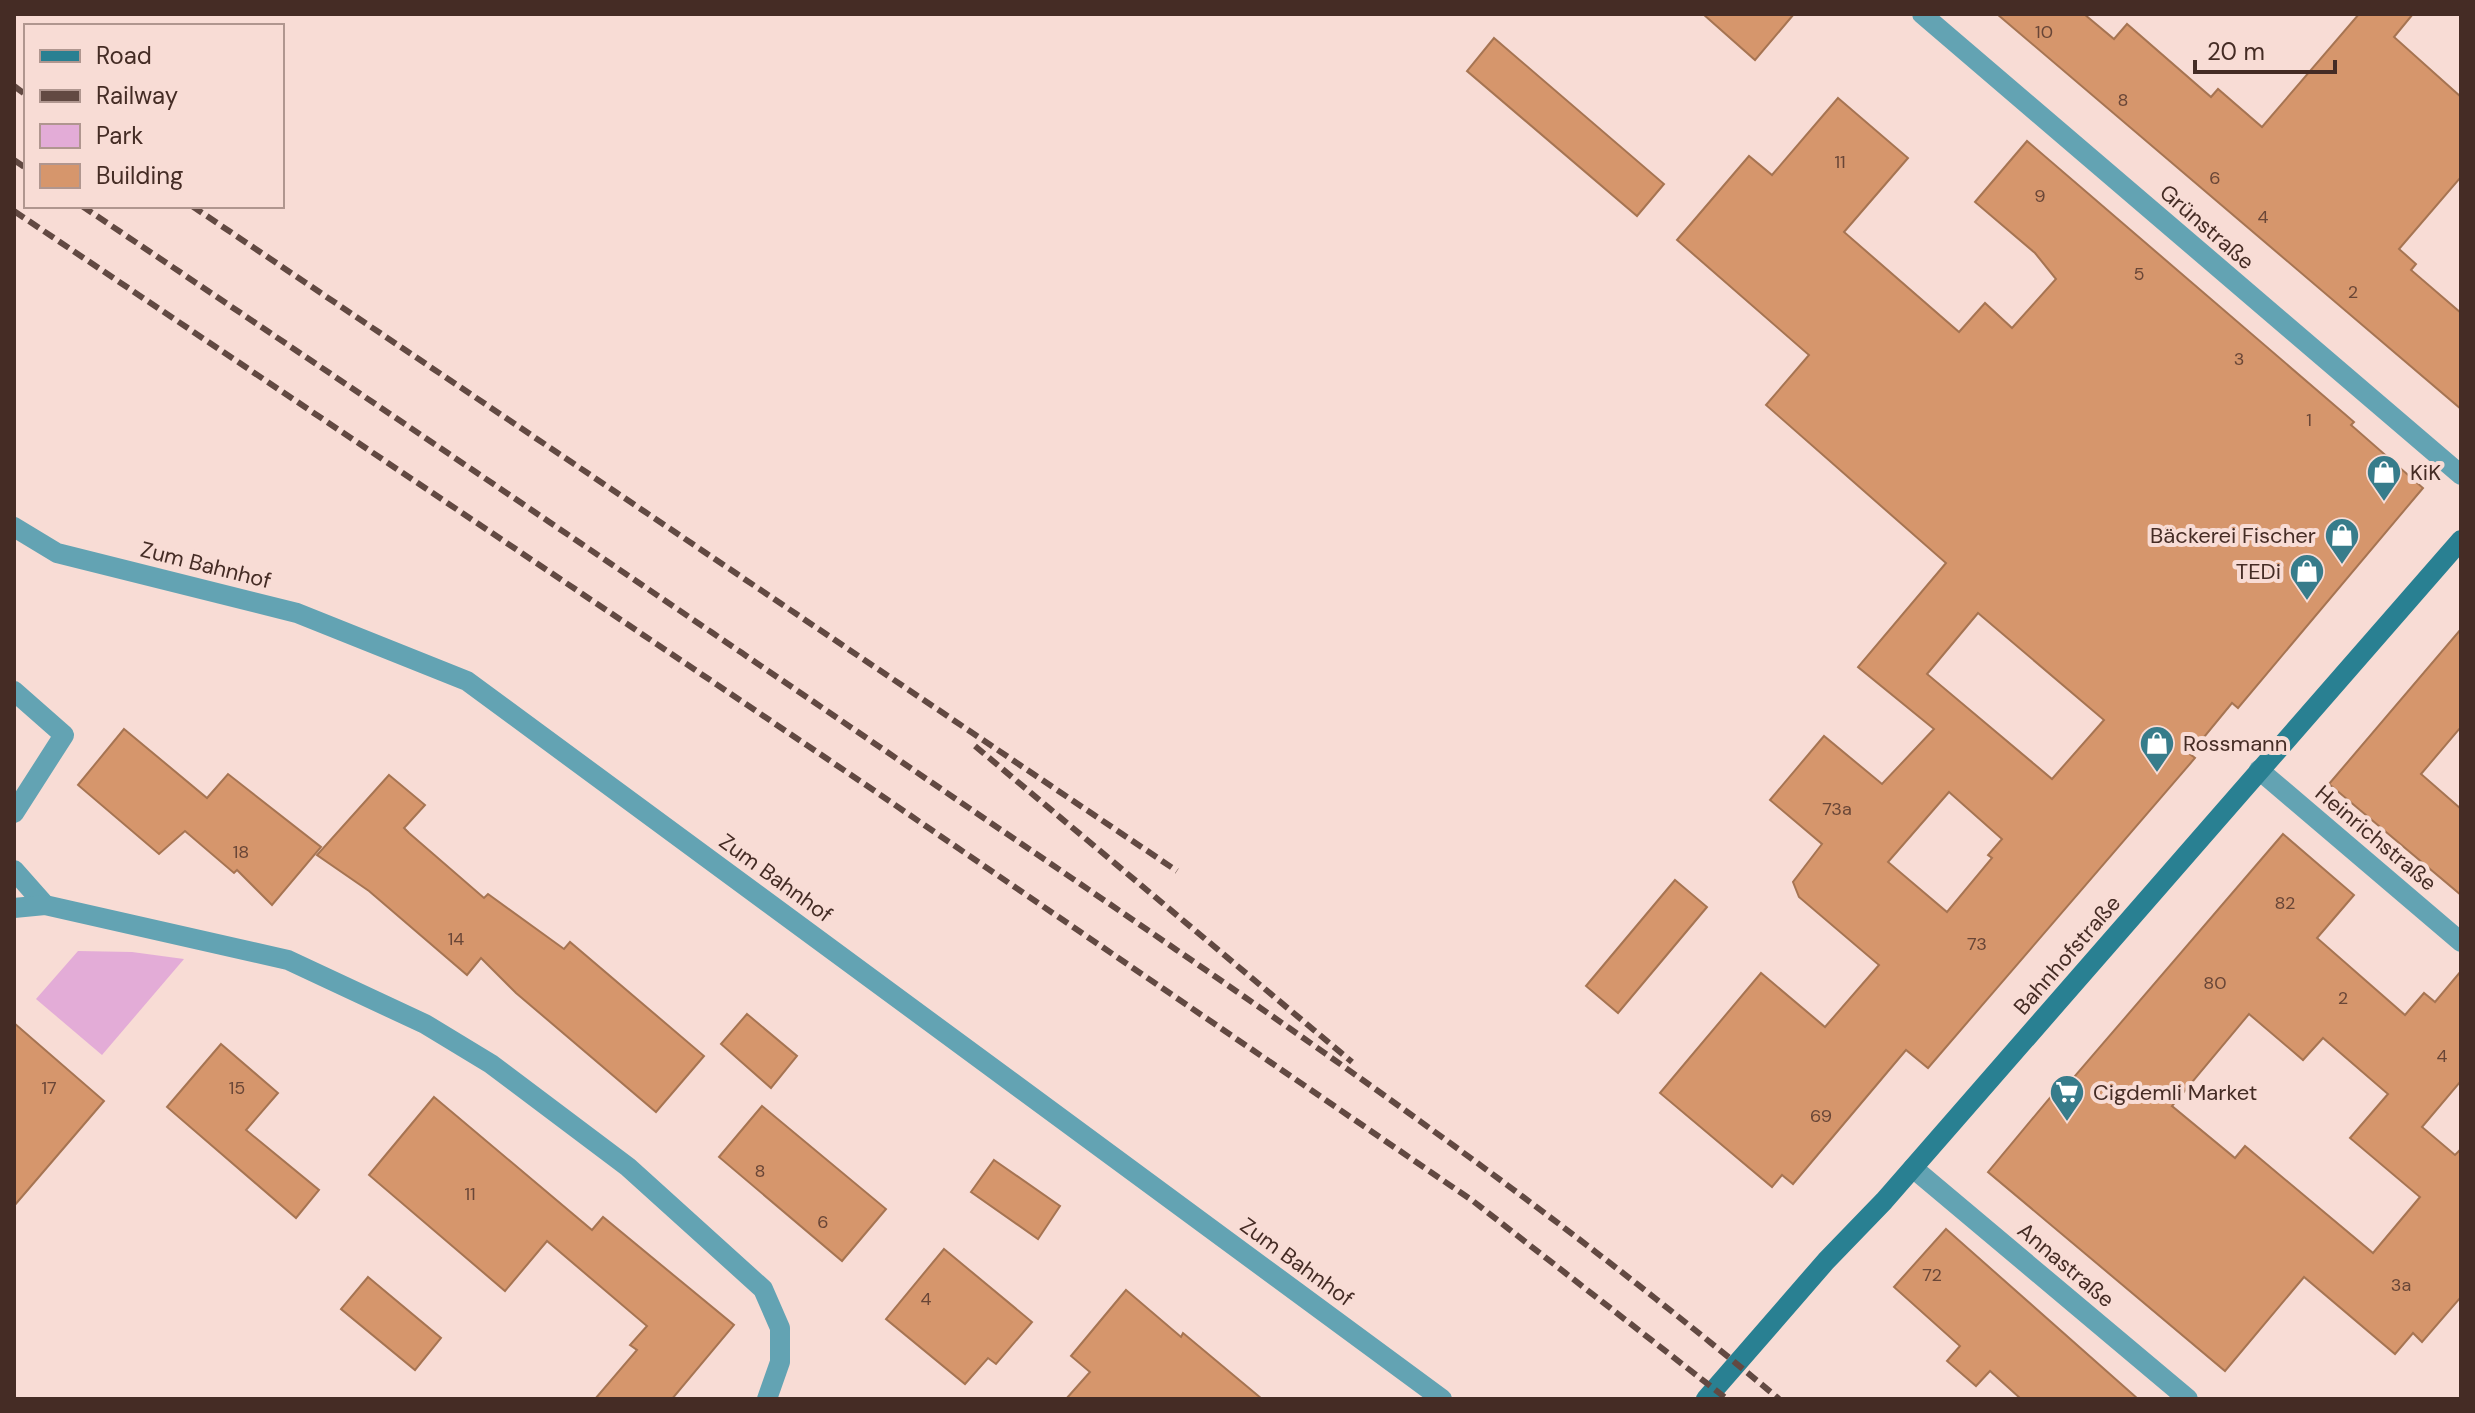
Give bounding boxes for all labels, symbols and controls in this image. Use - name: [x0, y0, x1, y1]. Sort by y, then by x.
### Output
- house number: 10: [2035, 20, 2053, 44]
- legend: [24, 24, 284, 208]
- scale bar: [2195, 24, 2335, 74]
- text: 20 m: [2207, 36, 2265, 67]
- text: Road: [96, 40, 152, 71]
- text: Railway: [96, 80, 178, 111]
- house number: 8: [2118, 88, 2128, 112]
- text: Park: [96, 120, 143, 151]
- house number: 11: [1834, 150, 1846, 174]
- text: Building: [96, 160, 183, 191]
- house number: 6: [2209, 166, 2221, 190]
- street label: Grünstraße: [2154, 178, 2260, 276]
- house number: 9: [2034, 184, 2046, 208]
- house number: 4: [2258, 205, 2269, 229]
- house number: 5: [2134, 262, 2144, 286]
- house number: 2: [2348, 280, 2358, 304]
- house number: 3: [2234, 347, 2244, 371]
- house number: 1: [2306, 408, 2312, 432]
- shop icon: KiK: [2365, 453, 2403, 503]
- place label: KiK: [2410, 458, 2441, 487]
- shop icon: Bäckerei Fischer: [2323, 516, 2361, 566]
- place label: Bäckerei Fischer: [2150, 521, 2316, 550]
- street label: Zum Bahnhof: [138, 535, 274, 595]
- shop icon: TEDi: [2288, 552, 2326, 602]
- place label: TEDi: [2236, 557, 2281, 586]
- shop icon: Rossmann: [2138, 724, 2176, 774]
- place label: Rossmann: [2183, 729, 2287, 758]
- street label: Heinrichstraße: [2309, 779, 2443, 897]
- house number: 73a: [1822, 797, 1852, 821]
- street label: Zum Bahnhof: [713, 827, 839, 929]
- house number: 18: [233, 840, 249, 864]
- street label: Bahnhofstraße: [2007, 889, 2127, 1021]
- house number: 82: [2274, 891, 2296, 915]
- house number: 14: [448, 927, 464, 951]
- house number: 73: [1967, 932, 1987, 956]
- house number: 80: [2203, 971, 2227, 995]
- house number: 2: [2338, 986, 2348, 1010]
- house number: 4: [2437, 1044, 2448, 1068]
- supermarket icon: Cigdemli Market: [2048, 1073, 2086, 1123]
- house number: 17: [41, 1076, 57, 1100]
- house number: 15: [229, 1076, 245, 1100]
- place label: Cigdemli Market: [2093, 1078, 2257, 1107]
- house number: 69: [1810, 1104, 1832, 1128]
- house number: 8: [755, 1159, 765, 1183]
- house number: 11: [464, 1182, 476, 1206]
- house number: 6: [817, 1210, 829, 1234]
- street label: Zum Bahnhof: [1234, 1211, 1360, 1313]
- street label: Annastraße: [2012, 1216, 2120, 1314]
- house number: 72: [1922, 1263, 1942, 1287]
- house number: 3a: [2391, 1273, 2411, 1297]
- house number: 4: [921, 1287, 932, 1311]

